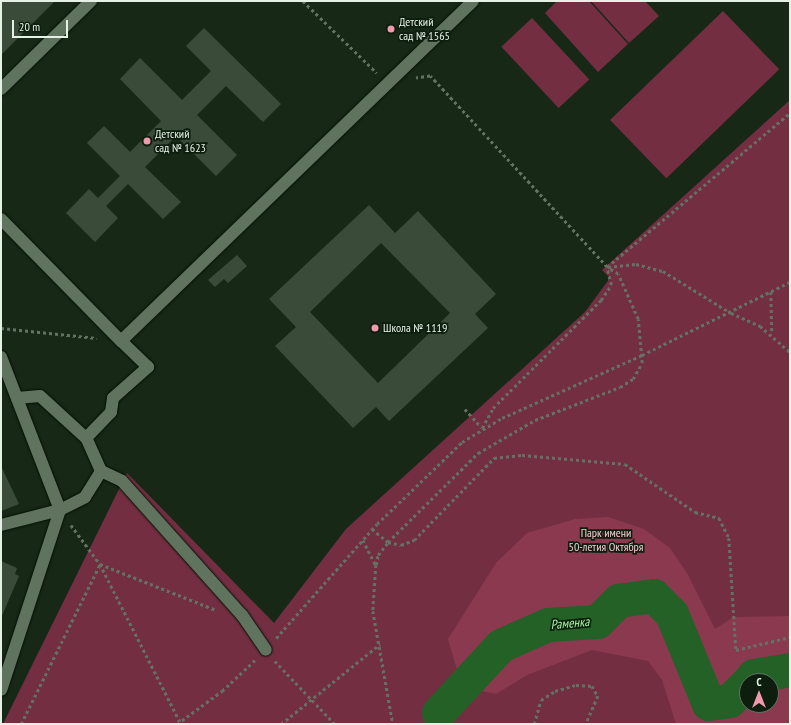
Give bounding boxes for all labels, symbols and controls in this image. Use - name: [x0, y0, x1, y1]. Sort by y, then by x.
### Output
- scale bar: [14, 12, 70, 38]
- place label: Детский сад № 1565: [399, 15, 450, 43]
- text: 20 m: [19, 19, 40, 34]
- marker: Детский сад № 1565: [386, 24, 396, 34]
- place label: Детский сад № 1623: [155, 127, 206, 155]
- marker: Детский сад № 1623: [142, 136, 152, 146]
- place label: Школа № 1119: [383, 321, 447, 335]
- marker: Школа № 1119: [370, 323, 380, 333]
- park label: Парк имени 50-летия Октября: [569, 526, 643, 554]
- water label: Раменка: [550, 615, 590, 633]
- north arrow: [739, 673, 779, 713]
- text: С: [756, 675, 762, 689]

